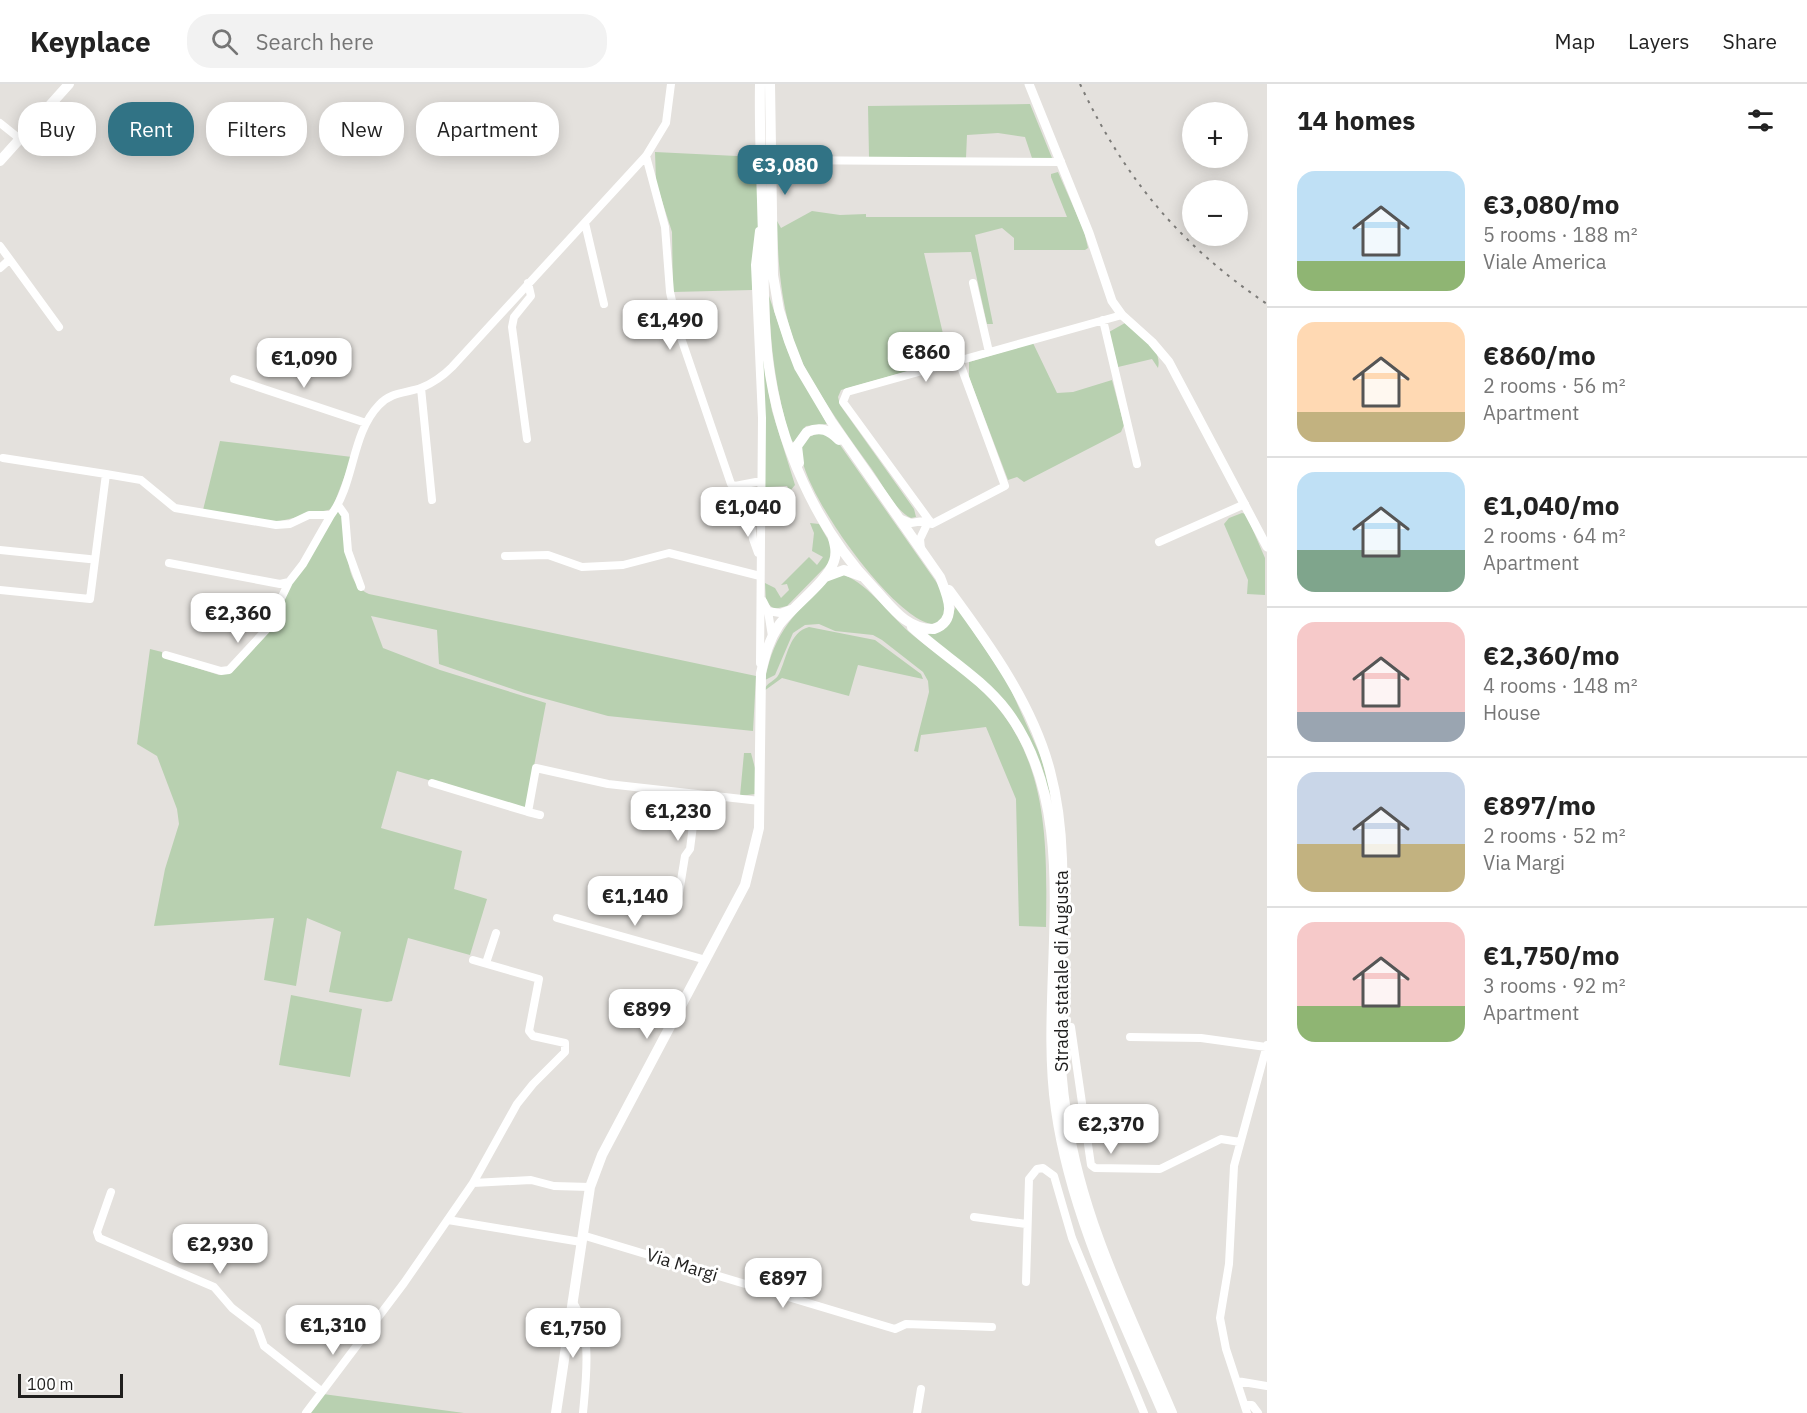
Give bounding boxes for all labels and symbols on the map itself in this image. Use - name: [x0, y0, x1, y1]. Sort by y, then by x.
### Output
- pin: €3,080: [736, 145, 834, 196]
- pin: €1,490: [621, 300, 719, 351]
- pin: €860: [890, 332, 962, 383]
- pin: €1,090: [255, 338, 353, 389]
- pin: €1,040: [699, 487, 797, 538]
- pin: €2,360: [189, 593, 287, 644]
- pin: €1,230: [629, 791, 727, 842]
- street label: Strada statale di Augusta: [1050, 870, 1073, 1072]
- pin: €1,140: [586, 876, 684, 927]
- pin: €899: [611, 989, 683, 1040]
- pin: €2,370: [1062, 1104, 1160, 1155]
- pin: €2,930: [171, 1224, 269, 1275]
- street label: Via Margi: [644, 1243, 721, 1286]
- pin: €897: [747, 1258, 819, 1309]
- pin: €1,310: [284, 1305, 382, 1356]
- pin: €1,750: [524, 1308, 622, 1359]
- scale bar: [18, 1371, 123, 1398]

